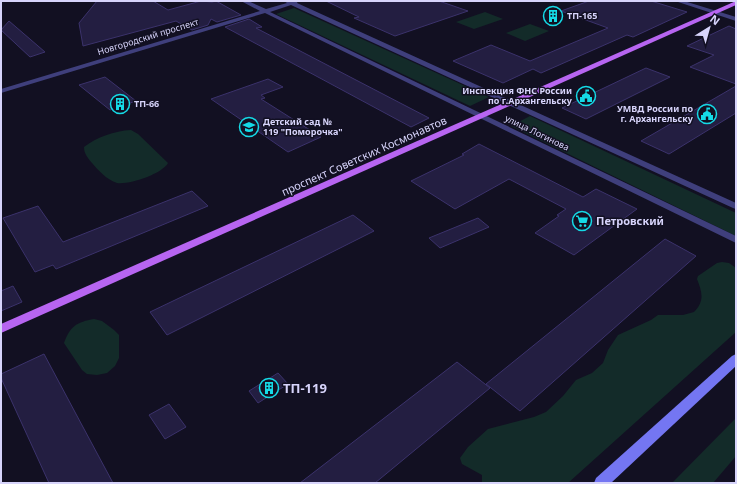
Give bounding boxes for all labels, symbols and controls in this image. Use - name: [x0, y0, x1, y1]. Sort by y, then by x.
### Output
- building icon: ТП-165: [542, 5, 564, 27]
- north arrow: [689, 8, 729, 48]
- place label: ТП-165: [567, 9, 597, 22]
- text: N: [707, 11, 723, 28]
- street label: Новгородский проспект: [96, 15, 201, 58]
- place label: Инспекция ФНС России по г.Архангельску: [462, 84, 573, 107]
- public building icon: Инспекция ФНС России по г.Архангельску: [575, 85, 597, 107]
- building icon: ТП-66: [109, 93, 131, 115]
- place label: ТП-66: [134, 97, 159, 110]
- place label: УМВД России по г. Архангельску: [617, 102, 694, 125]
- public building icon: УМВД России по г. Архангельску: [696, 103, 718, 125]
- street label: улица Логинова: [503, 111, 572, 154]
- street label: проспект Советских Космонавтов: [279, 112, 449, 199]
- place label: Детский сад № 119 "Поморочка": [263, 115, 343, 138]
- school or university icon: Детский сад № 119 "Поморочка": [238, 116, 260, 138]
- supermarket icon: Петровский: [571, 210, 593, 232]
- place label: Петровский: [596, 213, 664, 228]
- building icon: ТП-119: [258, 377, 280, 399]
- place label: ТП-119: [283, 379, 327, 397]

